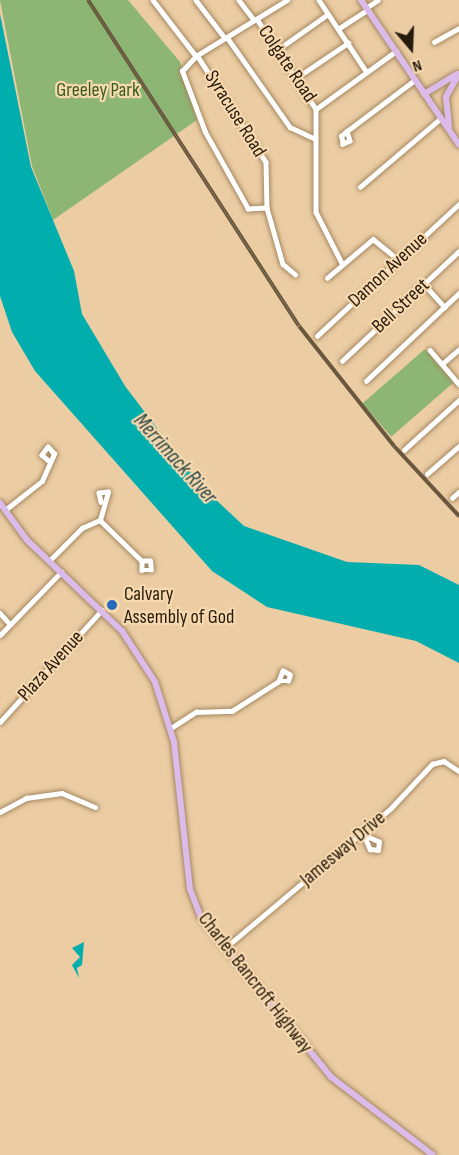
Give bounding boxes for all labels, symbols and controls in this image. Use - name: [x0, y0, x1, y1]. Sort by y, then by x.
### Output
- north arrow: [381, 18, 441, 78]
- street label: Colgate Road: [253, 21, 321, 107]
- text: N: [410, 55, 424, 76]
- street label: Syracuse Road: [199, 66, 271, 162]
- park label: Greeley Park: [56, 78, 140, 102]
- street label: Damon Avenue: [344, 227, 432, 313]
- street label: Bell Street: [367, 273, 435, 339]
- water label: Merrimack River: [128, 409, 222, 509]
- place label: Calvary Assembly of God: [124, 582, 234, 629]
- marker: Calvary Assembly of God: [105, 598, 119, 612]
- street label: Plaza Avenue: [13, 626, 89, 706]
- street label: Jamesway Drive: [295, 806, 391, 892]
- street label: Charles Bancroft Highway: [193, 908, 317, 1058]

